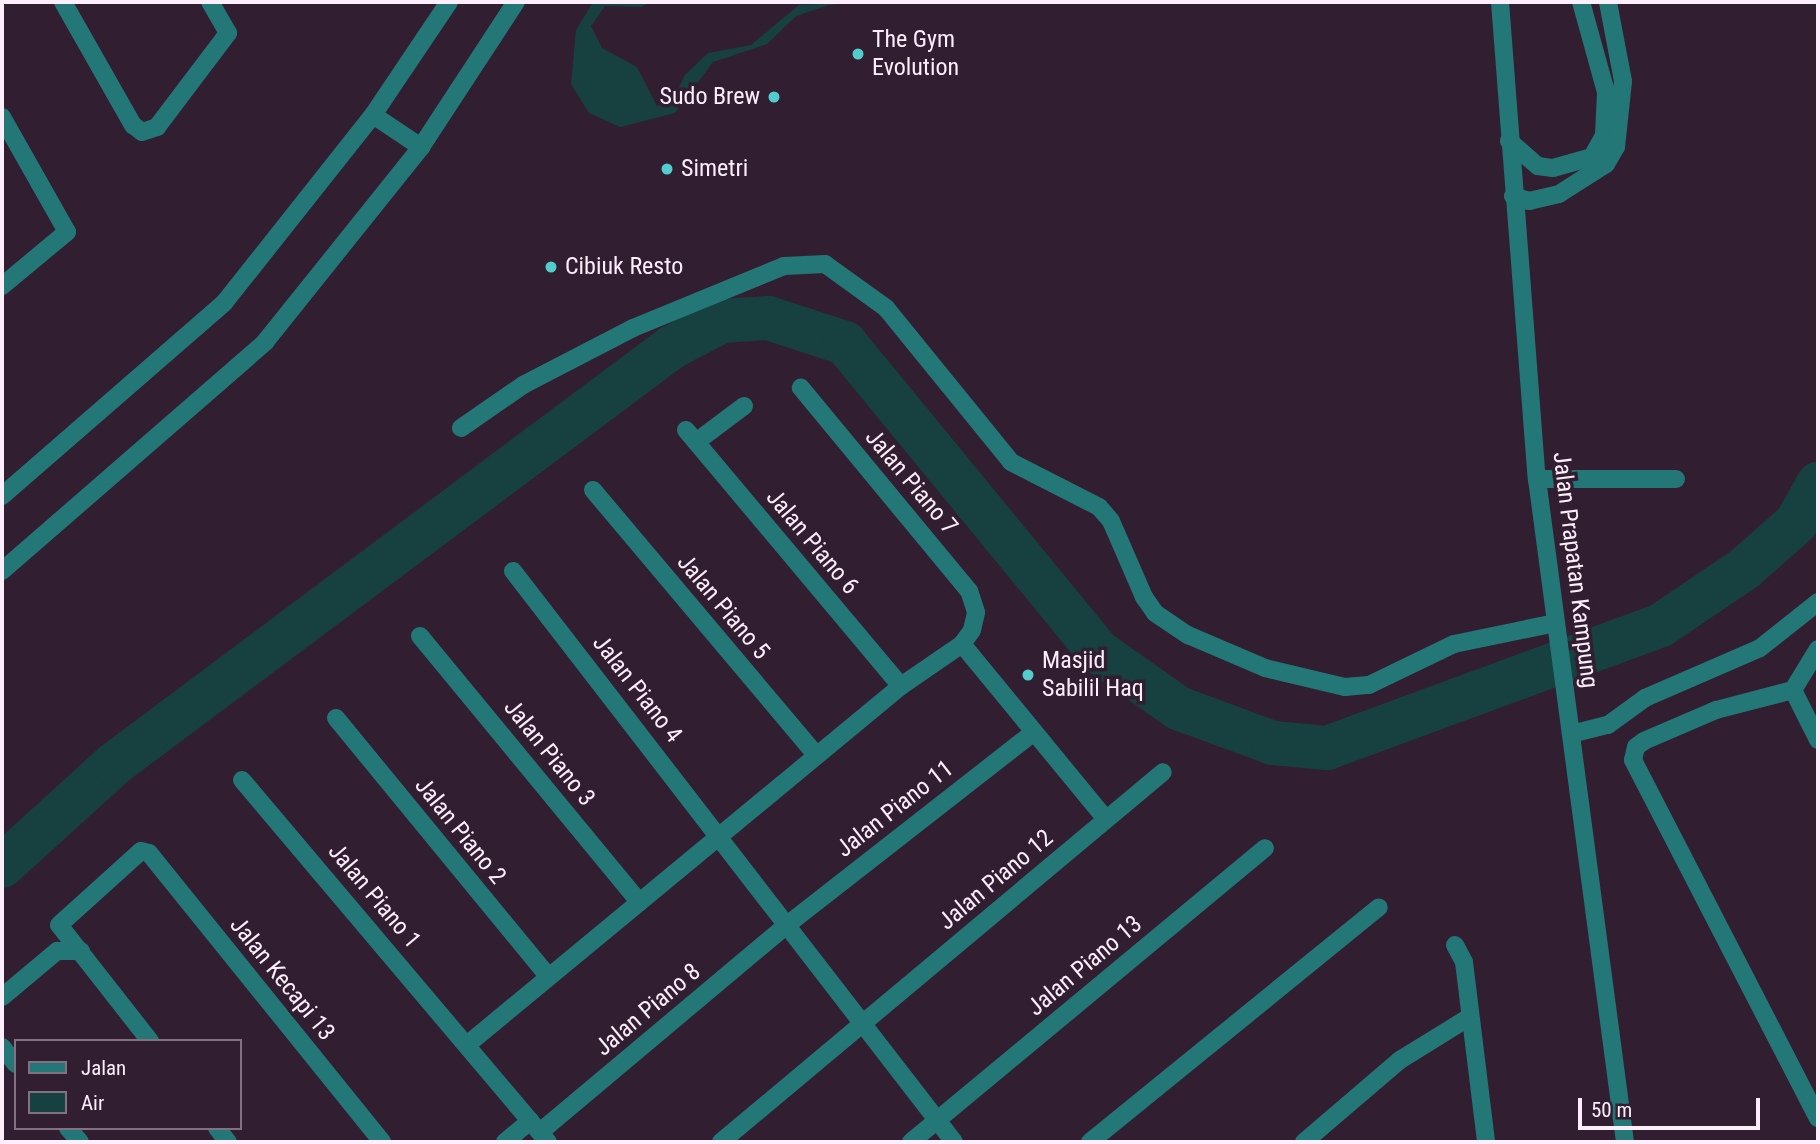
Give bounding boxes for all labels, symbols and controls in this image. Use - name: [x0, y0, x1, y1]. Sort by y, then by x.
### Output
- place label: The Gym Evolution: [872, 26, 959, 82]
- marker: The Gym Evolution: [850, 46, 866, 62]
- place label: Sudo Brew: [659, 83, 760, 111]
- marker: Sudo Brew: [766, 89, 782, 105]
- place label: Simetri: [681, 155, 748, 183]
- marker: Simetri: [659, 161, 675, 177]
- place label: Cibiuk Resto: [565, 253, 683, 281]
- marker: Cibiuk Resto: [543, 259, 559, 275]
- street label: Jalan Piano 7: [859, 424, 963, 540]
- street label: Jalan Prapatan Kampung: [1546, 450, 1604, 690]
- street label: Jalan Piano 6: [760, 484, 864, 600]
- street label: Jalan Piano 5: [671, 549, 775, 665]
- street label: Jalan Piano 4: [586, 629, 688, 749]
- place label: Masjid Sabilil Haq: [1042, 647, 1144, 703]
- marker: Masjid Sabilil Haq: [1020, 667, 1036, 683]
- street label: Jalan Piano 3: [497, 694, 601, 812]
- street label: Jalan Piano 11: [831, 754, 959, 864]
- street label: Jalan Piano 2: [408, 772, 512, 890]
- street label: Jalan Piano 12: [933, 824, 1059, 936]
- street label: Jalan Piano 1: [322, 838, 426, 954]
- street label: Jalan Piano 13: [1022, 910, 1148, 1022]
- street label: Jalan Kecapi 13: [223, 911, 341, 1047]
- street label: Jalan Piano 8: [590, 958, 706, 1062]
- legend: [14, 1039, 242, 1130]
- text: Jalan: [81, 1056, 126, 1080]
- scale bar: [1582, 1084, 1764, 1128]
- text: Air: [81, 1091, 104, 1115]
- text: 50 m: [1591, 1098, 1632, 1122]

